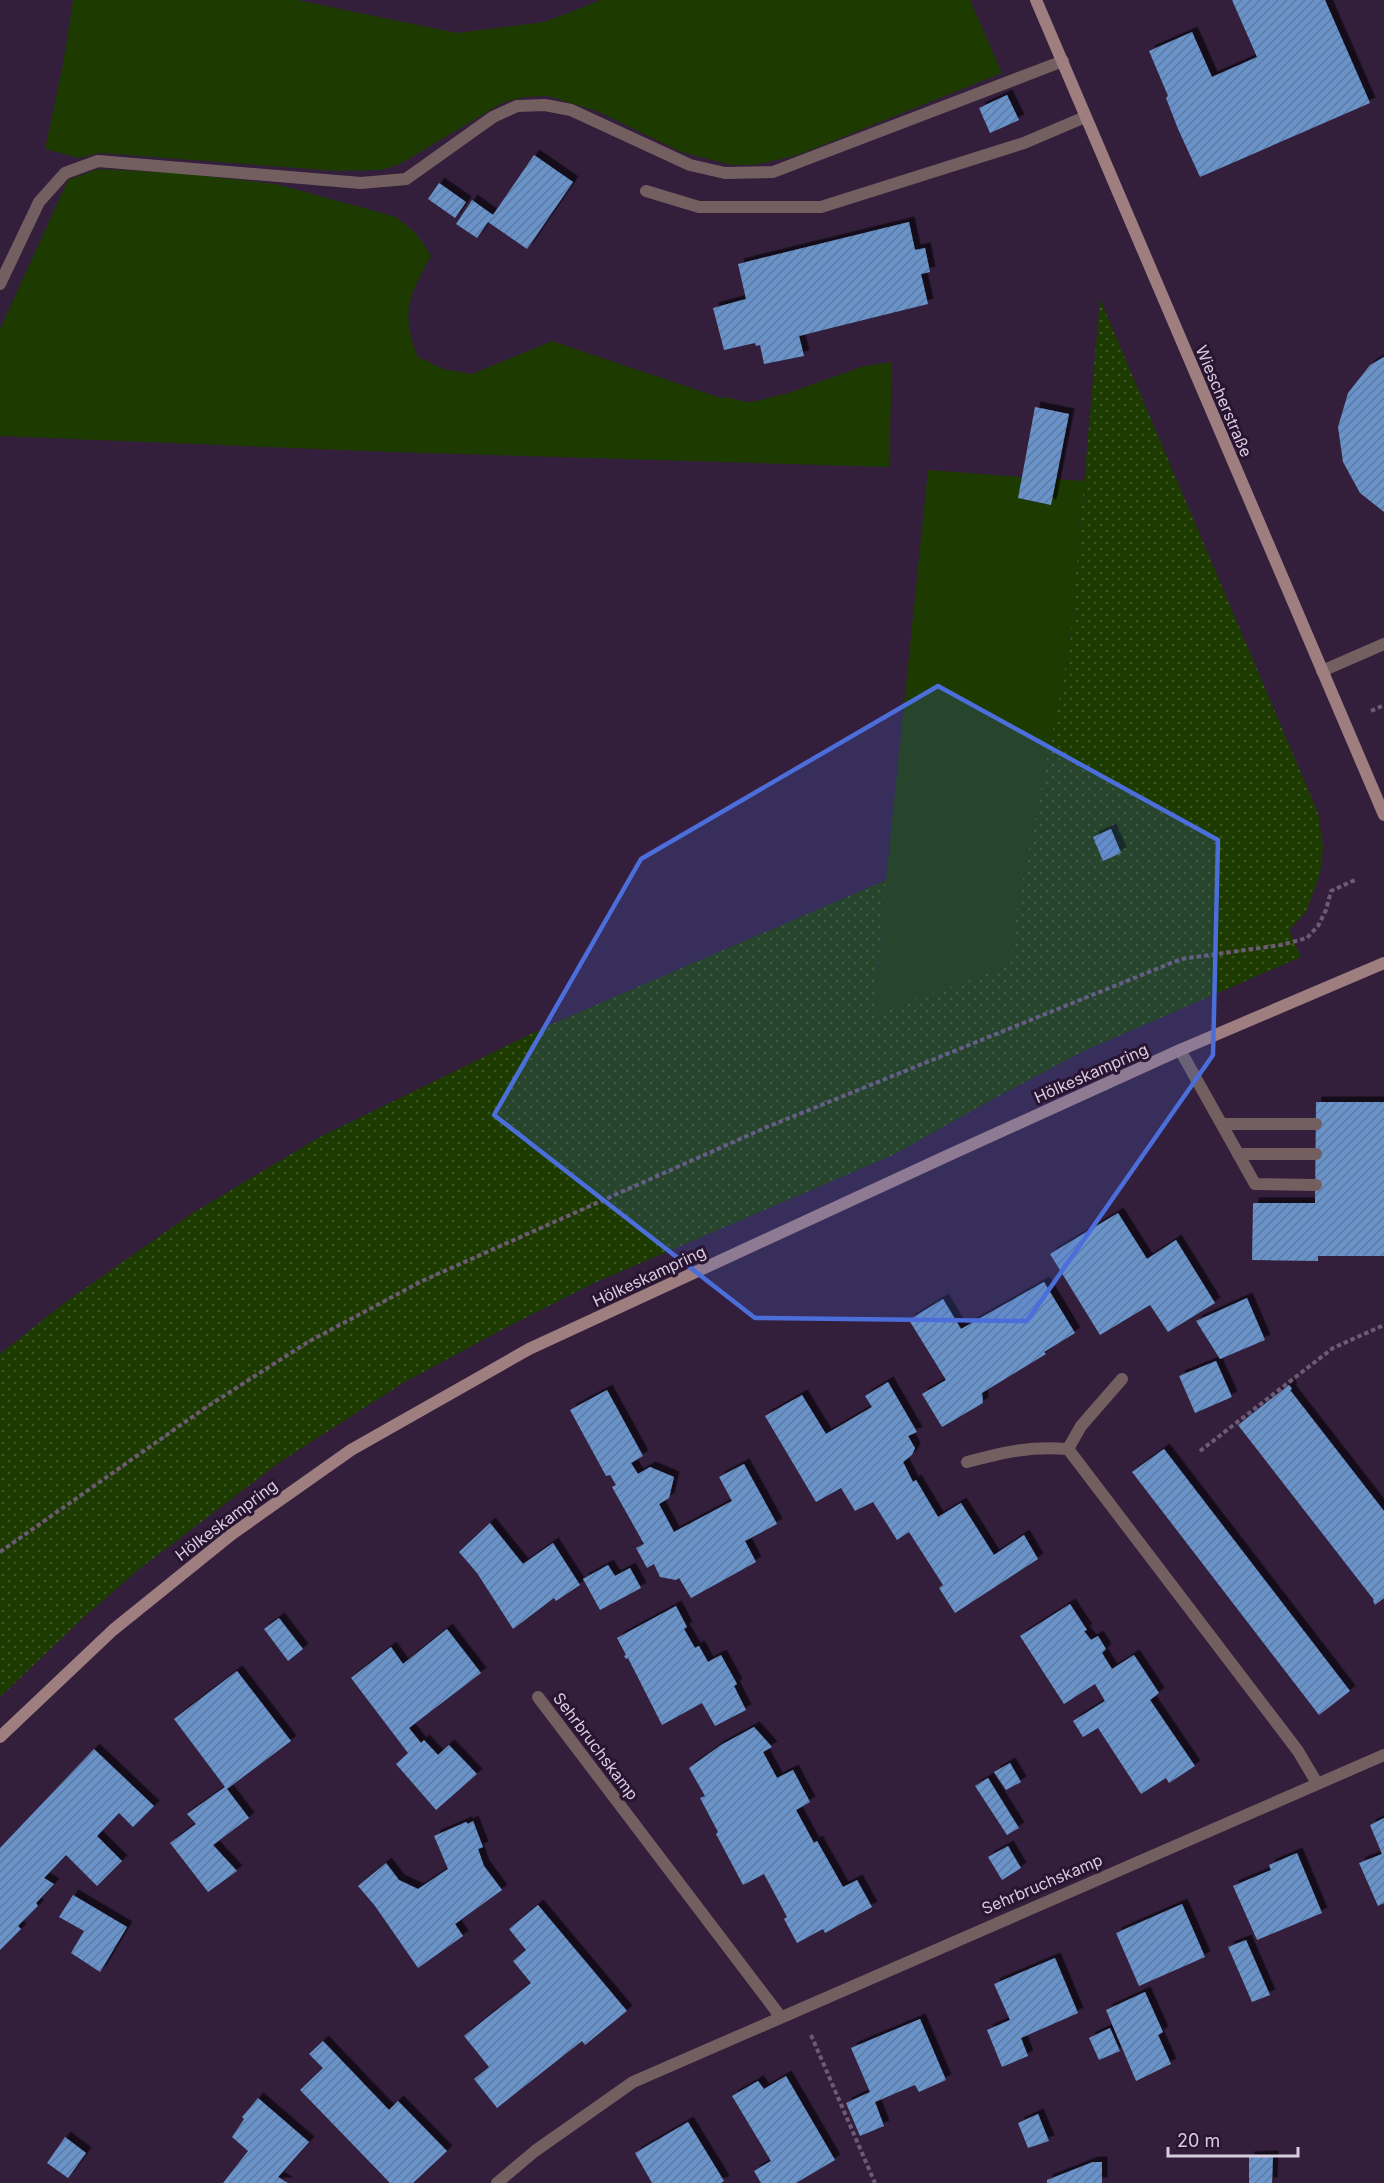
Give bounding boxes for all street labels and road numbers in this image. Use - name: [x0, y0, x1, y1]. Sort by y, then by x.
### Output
- street label: Wiescherstraße: [1191, 342, 1257, 460]
- street label: Hölkeskampring: [1031, 1039, 1151, 1107]
- street label: Hölkeskampring: [589, 1241, 709, 1311]
- street label: Hölkeskampring: [171, 1475, 281, 1565]
- street label: Sehrbruchskamp: [549, 1688, 643, 1804]
- street label: Sehrbruchskamp: [979, 1850, 1105, 1918]

